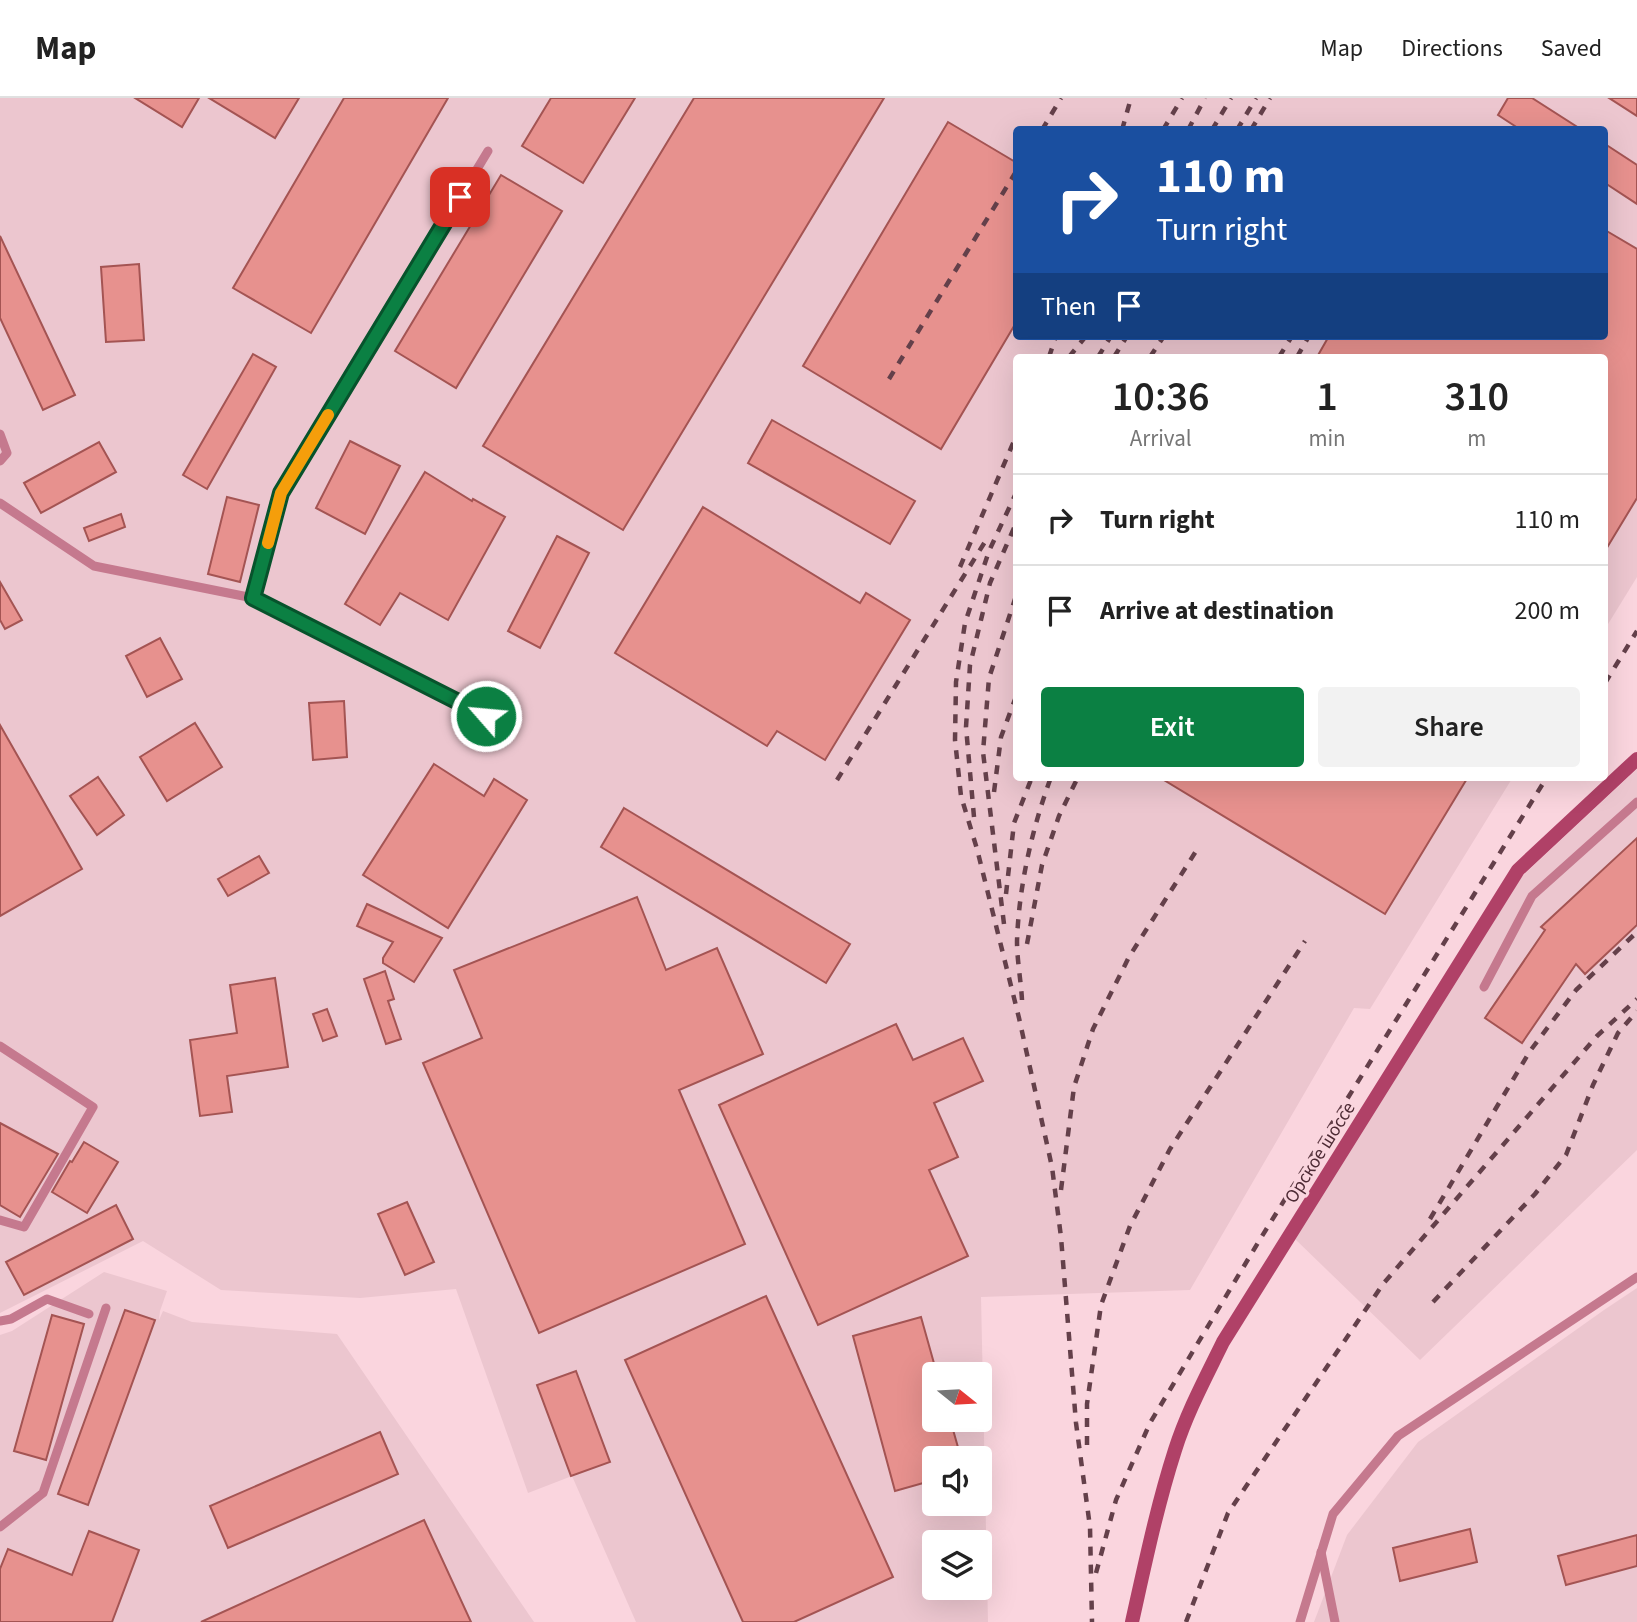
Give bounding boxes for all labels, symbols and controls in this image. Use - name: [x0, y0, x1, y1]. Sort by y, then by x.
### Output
- text: Map: [35, 25, 96, 72]
- text: Map: [1320, 31, 1363, 66]
- text: Directions: [1401, 31, 1503, 66]
- text: Saved: [1541, 31, 1602, 66]
- text: 110 m: [1156, 142, 1285, 212]
- icon: right: [1041, 154, 1132, 245]
- pin: [430, 167, 490, 227]
- icon: arrive: [441, 178, 479, 216]
- text: Turn right: [1156, 207, 1287, 253]
- icon: arrive: [1110, 287, 1148, 325]
- text: Then: [1041, 288, 1096, 325]
- text: 10:36: [1112, 367, 1210, 427]
- text: 1: [1316, 367, 1338, 427]
- text: 310: [1445, 367, 1509, 427]
- text: Arrival: [1130, 422, 1192, 455]
- text: min: [1308, 422, 1346, 455]
- text: m: [1467, 422, 1486, 455]
- icon: right: [1041, 501, 1079, 539]
- text: Turn right: [1100, 501, 1215, 538]
- text: 110 m: [1514, 501, 1580, 538]
- icon: arrive: [1041, 592, 1079, 630]
- text: Arrive at destination: [1100, 592, 1334, 629]
- text: 200 m: [1514, 592, 1580, 629]
- position arrow: [449, 679, 523, 753]
- button: Exit: [1041, 687, 1304, 767]
- button: Share: [1318, 687, 1580, 767]
- street label: Орское шоссе: [1278, 1097, 1362, 1209]
- north arrow: [922, 1362, 992, 1432]
- map controls: [922, 1362, 992, 1600]
- button: sound: [922, 1446, 992, 1516]
- button: layers: [922, 1530, 992, 1600]

